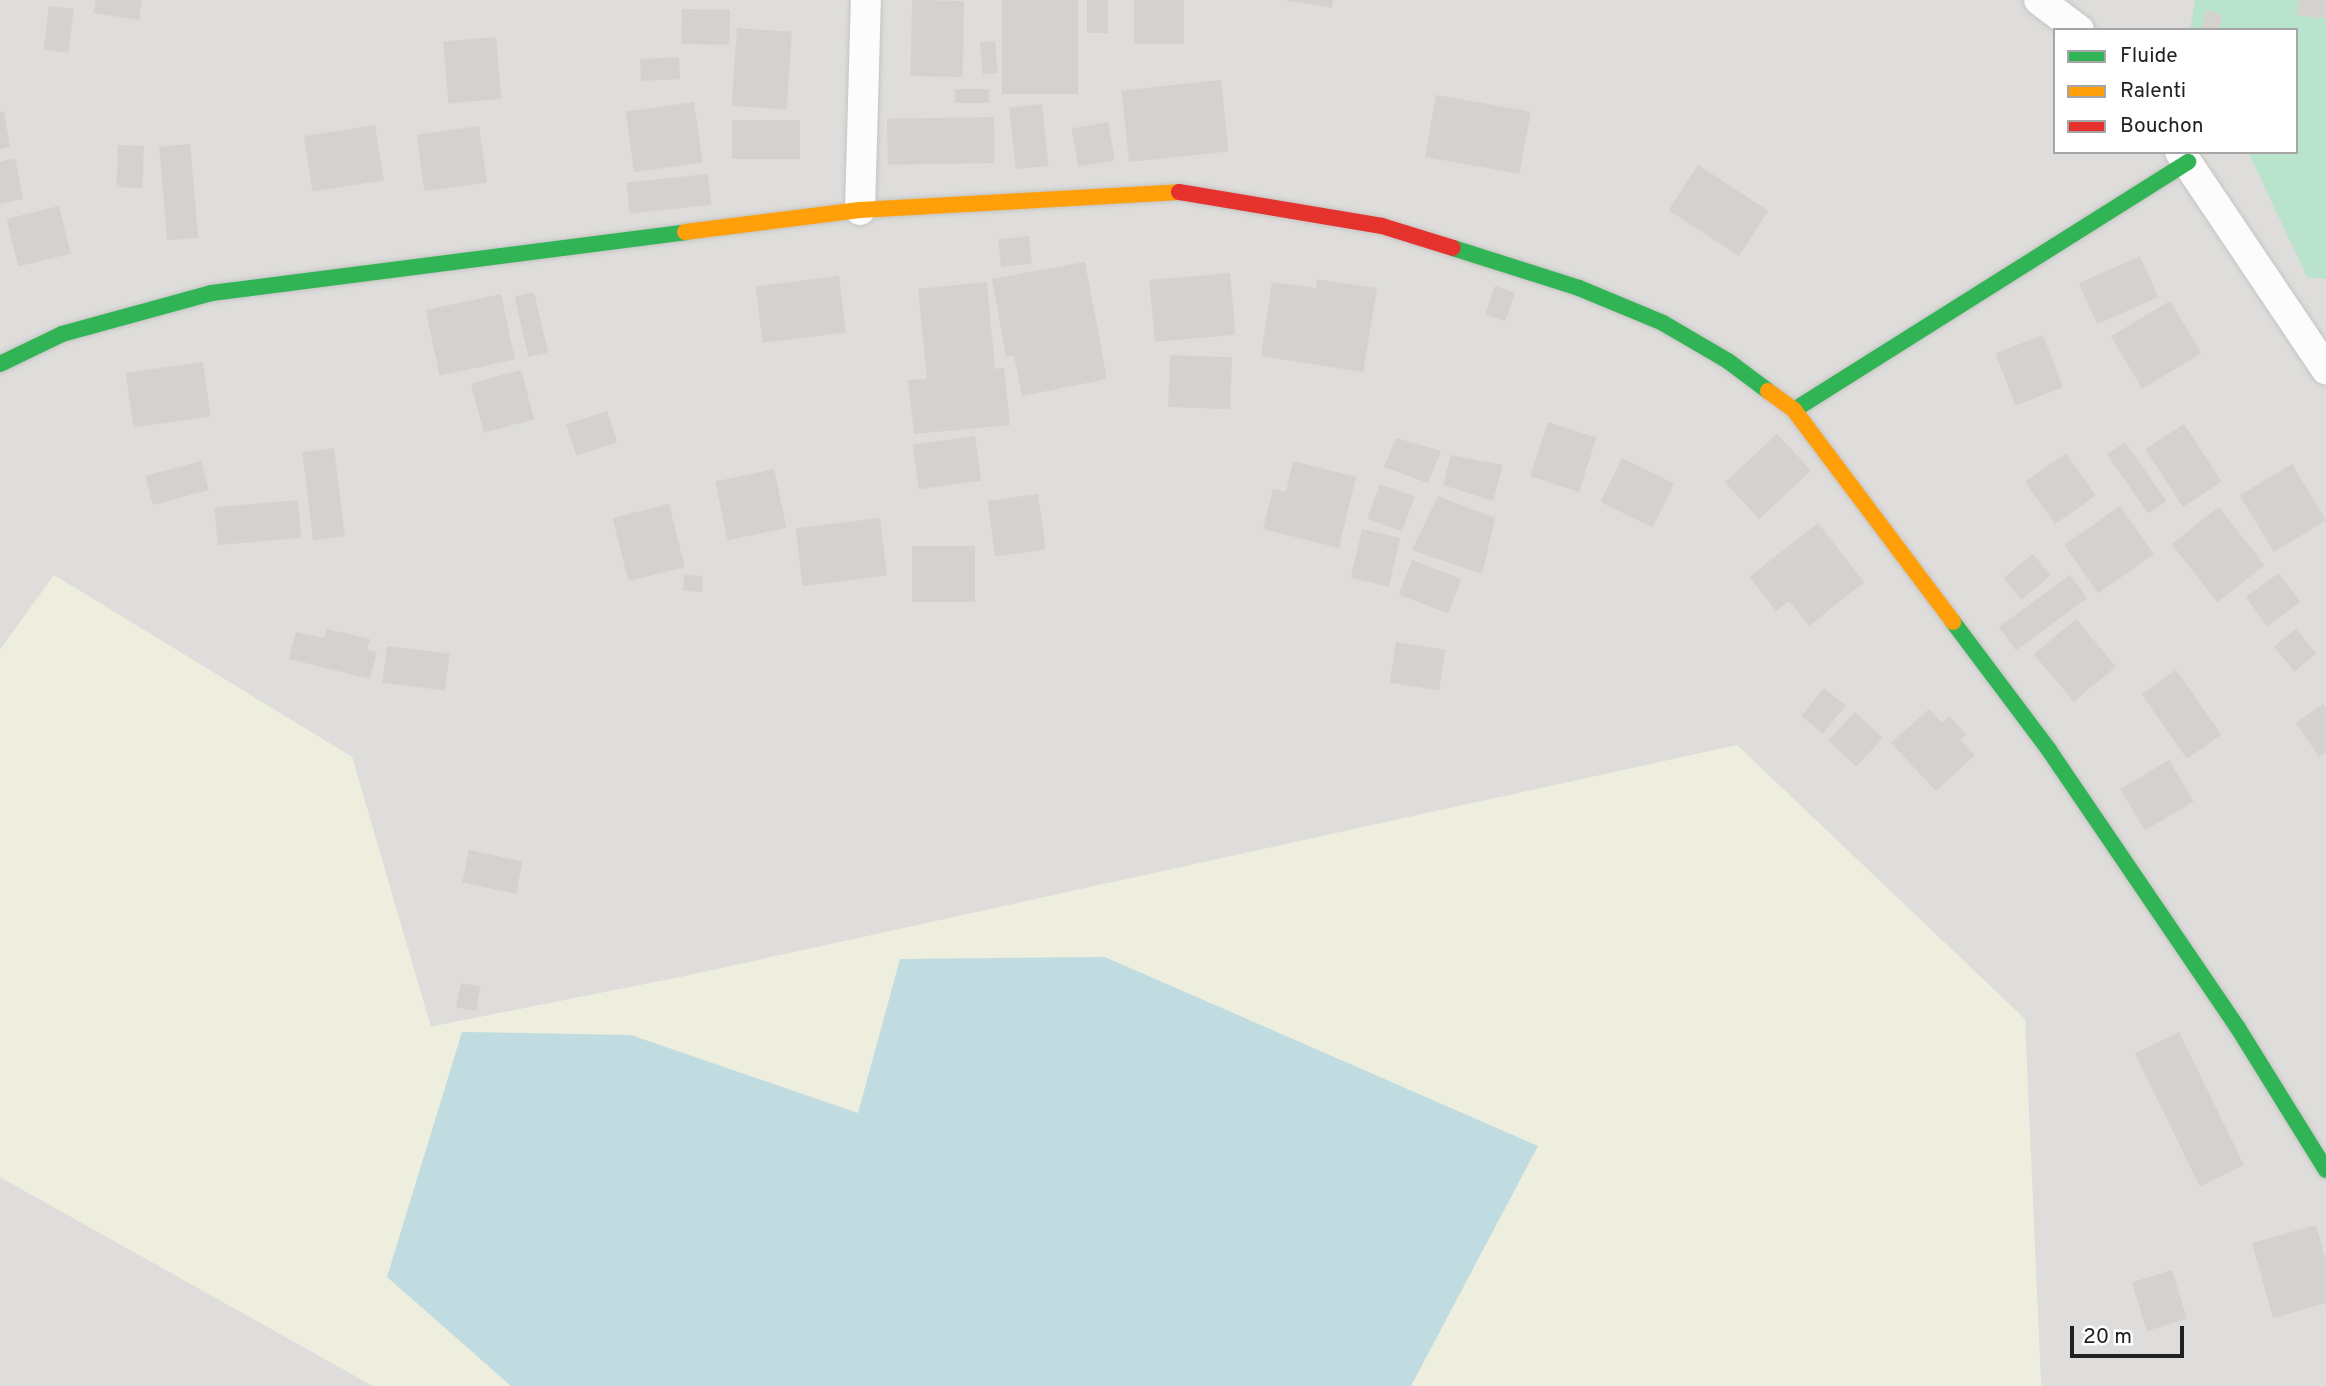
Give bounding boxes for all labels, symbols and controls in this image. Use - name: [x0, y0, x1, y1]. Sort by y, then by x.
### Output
- legend: [2053, 28, 2298, 154]
- text: Fluide: [2120, 43, 2178, 70]
- text: Ralenti: [2120, 78, 2186, 105]
- text: Bouchon: [2120, 113, 2203, 140]
- scale bar: [2074, 1312, 2188, 1356]
- text: 20 m: [2083, 1324, 2132, 1351]

